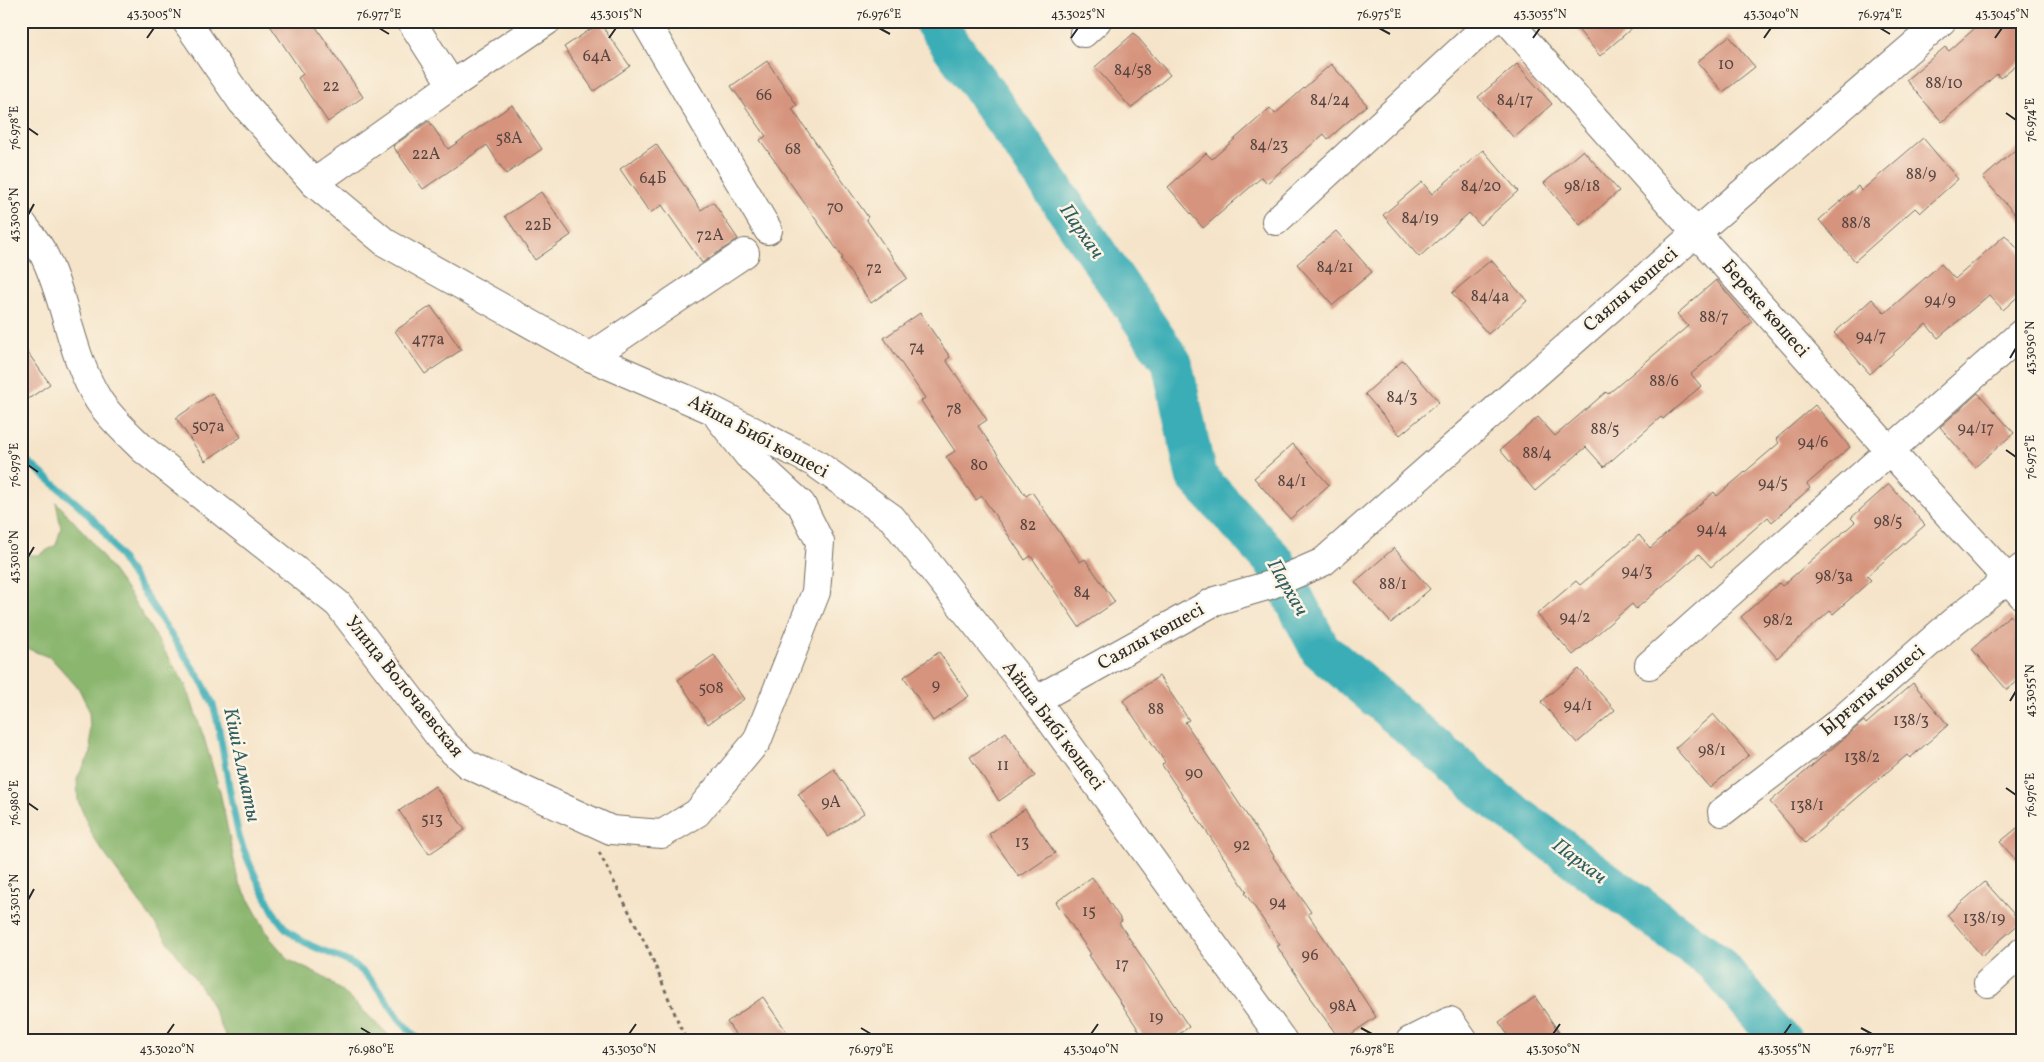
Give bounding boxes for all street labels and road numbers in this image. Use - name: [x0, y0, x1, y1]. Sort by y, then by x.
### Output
- street label: Саялы көшесі: [1578, 241, 1684, 339]
- street label: Береке көшесі: [1715, 254, 1815, 364]
- street label: Айша Бибі көшесі: [683, 389, 833, 485]
- street label: Саялы көшесі: [1093, 597, 1209, 677]
- street label: Улица Волочаевская: [339, 611, 469, 763]
- street label: Ырғаты көшесі: [1815, 639, 1931, 743]
- street label: Айша Бибі көшесі: [996, 656, 1110, 796]

